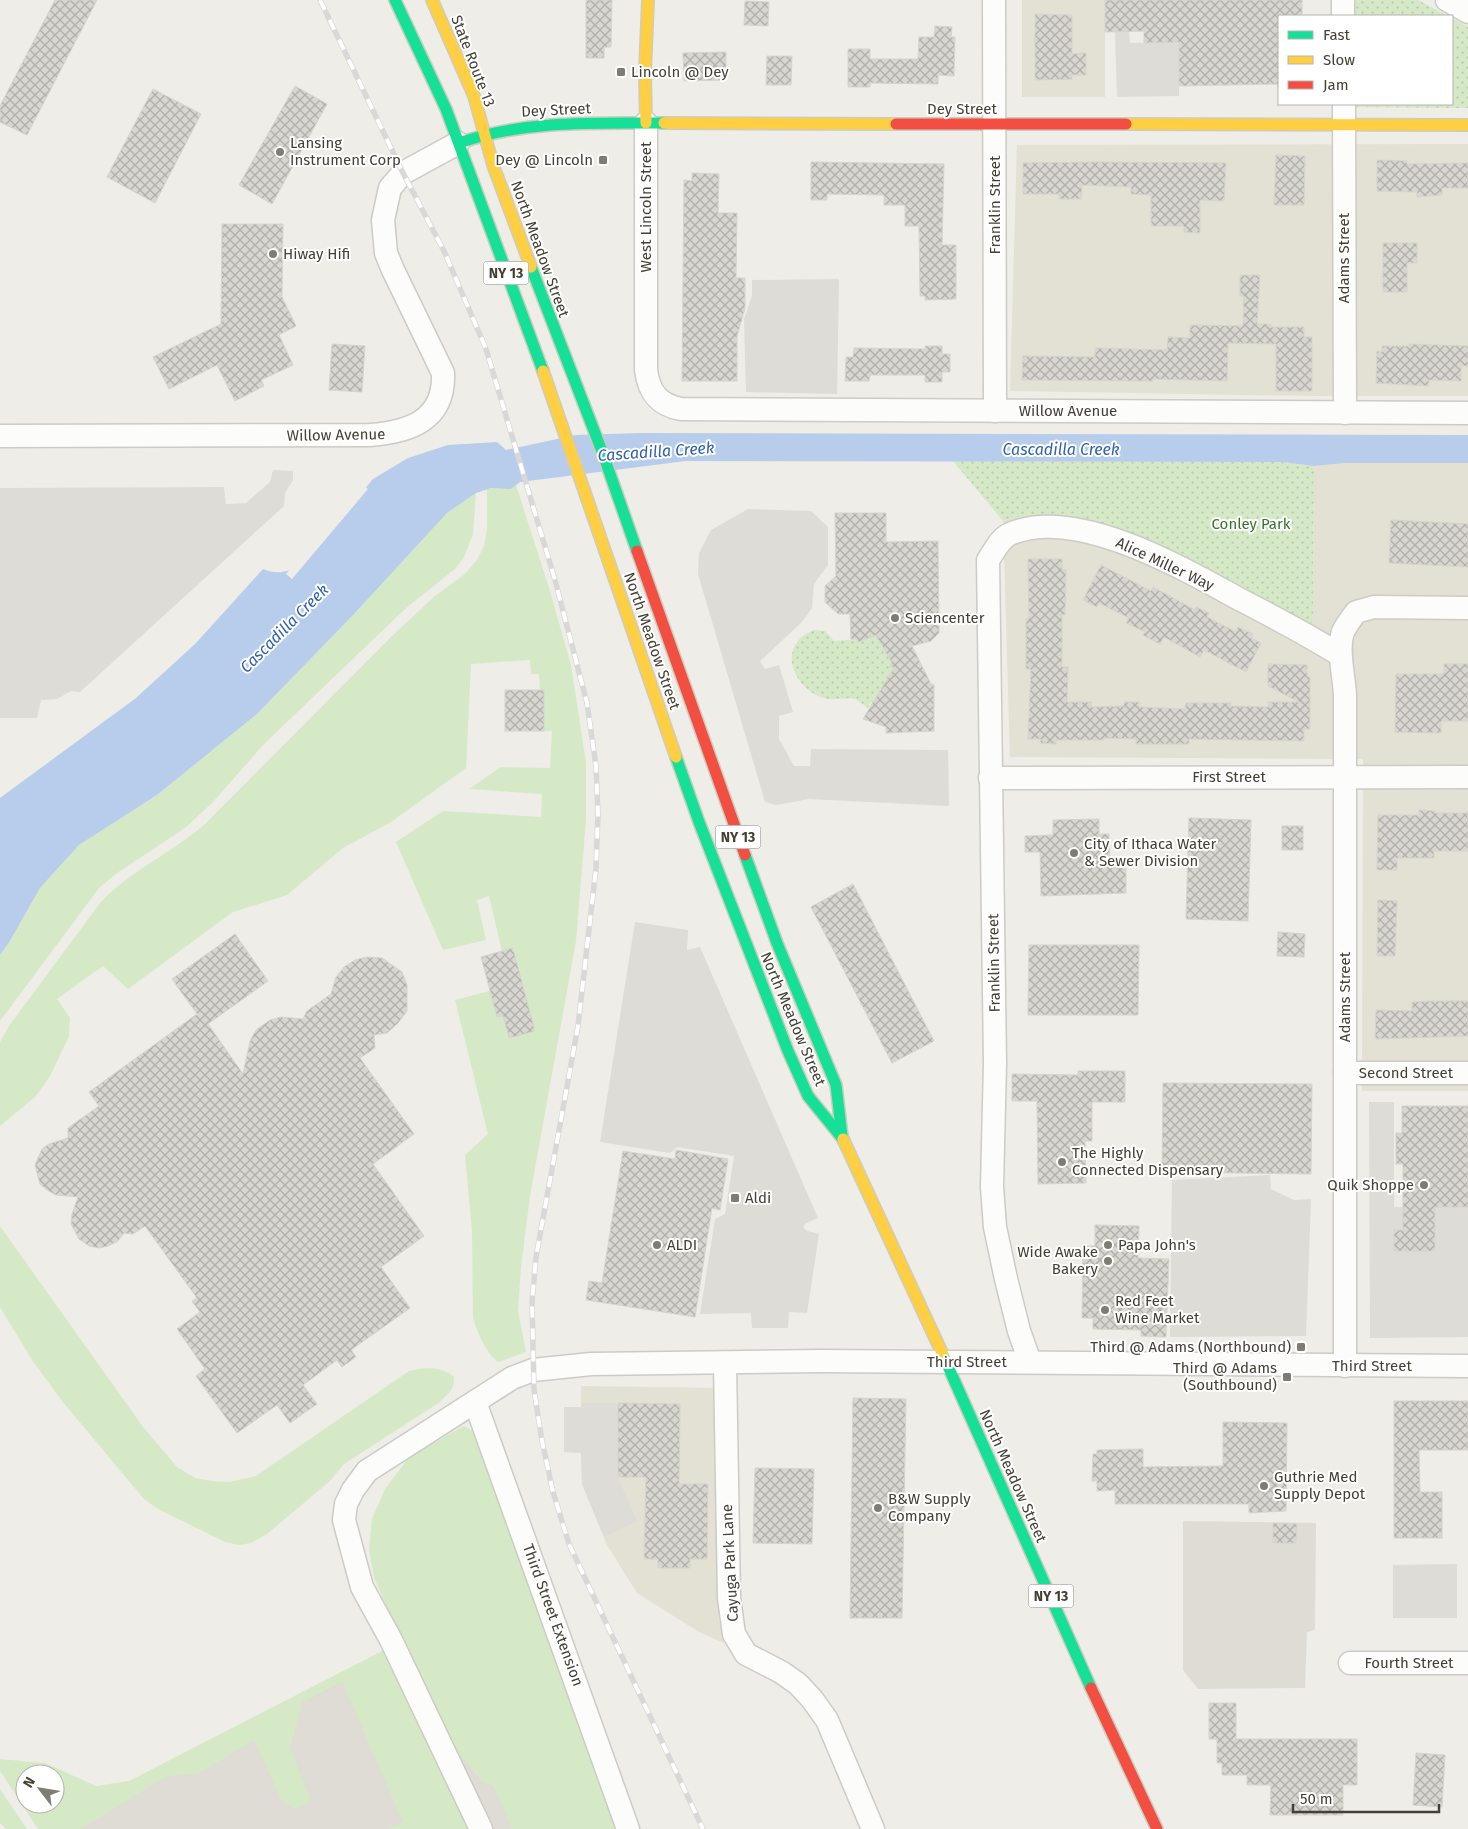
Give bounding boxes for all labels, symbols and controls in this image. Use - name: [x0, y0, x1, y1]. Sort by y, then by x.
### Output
- street label: State Route 13: [447, 13, 499, 109]
- legend: [1278, 15, 1453, 105]
- text: Fast: [1323, 26, 1350, 44]
- text: Slow: [1323, 51, 1355, 69]
- place label: Lincoln @ Dey: [631, 63, 729, 81]
- marker: Lincoln @ Dey: [615, 66, 627, 78]
- text: Jam: [1323, 76, 1349, 94]
- street label: Dey Street: [521, 99, 592, 121]
- street label: Dey Street: [927, 100, 997, 118]
- place label: Lansing Instrument Corp: [290, 134, 401, 169]
- street label: West Lincoln Street: [637, 141, 655, 272]
- marker: Lansing Instrument Corp: [274, 146, 286, 158]
- place label: Dey @ Lincoln: [495, 151, 593, 169]
- marker: Dey @ Lincoln: [597, 154, 609, 166]
- street label: Franklin Street: [986, 155, 1004, 254]
- street label: North Meadow Street: [507, 178, 573, 320]
- street label: Adams Street: [1335, 212, 1353, 303]
- place label: Hiway Hifi: [283, 245, 350, 263]
- marker: Hiway Hifi: [267, 248, 279, 260]
- road number: NY 13: [484, 262, 528, 284]
- street label: Willow Avenue: [1019, 402, 1117, 420]
- street label: Willow Avenue: [287, 425, 385, 445]
- water label: Cascadilla Creek: [597, 438, 715, 465]
- water label: Cascadilla Creek: [1002, 440, 1120, 459]
- park label: Conley Park: [1212, 515, 1291, 533]
- street label: Alice Miller Way: [1113, 533, 1217, 595]
- street label: North Meadow Street: [620, 570, 684, 713]
- water label: Cascadilla Creek: [236, 580, 333, 676]
- place label: Sciencenter: [905, 609, 985, 627]
- marker: Sciencenter: [889, 612, 901, 624]
- street label: First Street: [1192, 768, 1266, 786]
- road number: NY 13: [716, 826, 760, 849]
- place label: City of Ithaca Water & Sewer Division: [1084, 835, 1216, 870]
- marker: City of Ithaca Water & Sewer Division: [1068, 847, 1080, 859]
- street label: Franklin Street: [984, 913, 1004, 1013]
- street label: North Meadow Street: [757, 949, 830, 1089]
- street label: Adams Street: [1336, 951, 1354, 1042]
- street label: Second Street: [1359, 1064, 1454, 1082]
- place label: The Highly Connected Dispensary: [1072, 1144, 1224, 1179]
- marker: The Highly Connected Dispensary: [1056, 1156, 1068, 1168]
- place label: Quik Shoppe: [1327, 1176, 1414, 1194]
- marker: Quik Shoppe: [1418, 1179, 1430, 1191]
- place label: Aldi: [745, 1189, 771, 1207]
- marker: Aldi: [729, 1192, 741, 1204]
- place label: ALDI: [667, 1236, 697, 1254]
- place label: Papa John's: [1118, 1236, 1196, 1254]
- marker: ALDI: [651, 1239, 663, 1251]
- marker: Papa John's: [1102, 1239, 1114, 1251]
- place label: Wide Awake Bakery: [1017, 1243, 1099, 1278]
- marker: Wide Awake Bakery: [1102, 1255, 1114, 1267]
- place label: Red Feet Wine Market: [1115, 1292, 1200, 1327]
- marker: Red Feet Wine Market: [1099, 1304, 1111, 1316]
- place label: Third @ Adams (Northbound): [1090, 1338, 1291, 1356]
- marker: Third @ Adams (Northbound): [1295, 1341, 1307, 1353]
- street label: Third Street: [927, 1353, 1007, 1371]
- street label: Third Street: [1332, 1357, 1412, 1375]
- place label: Third @ Adams (Southbound): [1173, 1359, 1277, 1394]
- marker: Third @ Adams (Southbound): [1281, 1371, 1293, 1383]
- street label: North Meadow Street: [975, 1407, 1051, 1546]
- place label: Guthrie Med Supply Depot: [1274, 1468, 1366, 1503]
- marker: Guthrie Med Supply Depot: [1258, 1480, 1270, 1492]
- place label: B&W Supply Company: [888, 1490, 971, 1525]
- marker: B&W Supply Company: [872, 1502, 884, 1514]
- street label: Cayuga Park Lane: [718, 1504, 742, 1622]
- street label: Third Street Extension: [519, 1541, 587, 1689]
- road number: NY 13: [1028, 1584, 1074, 1608]
- street label: Fourth Street: [1365, 1654, 1454, 1672]
- north arrow: [15, 1764, 65, 1814]
- text: N: [20, 1774, 39, 1791]
- scale bar: [1293, 1782, 1439, 1814]
- text: 50 m: [1300, 1790, 1333, 1808]

